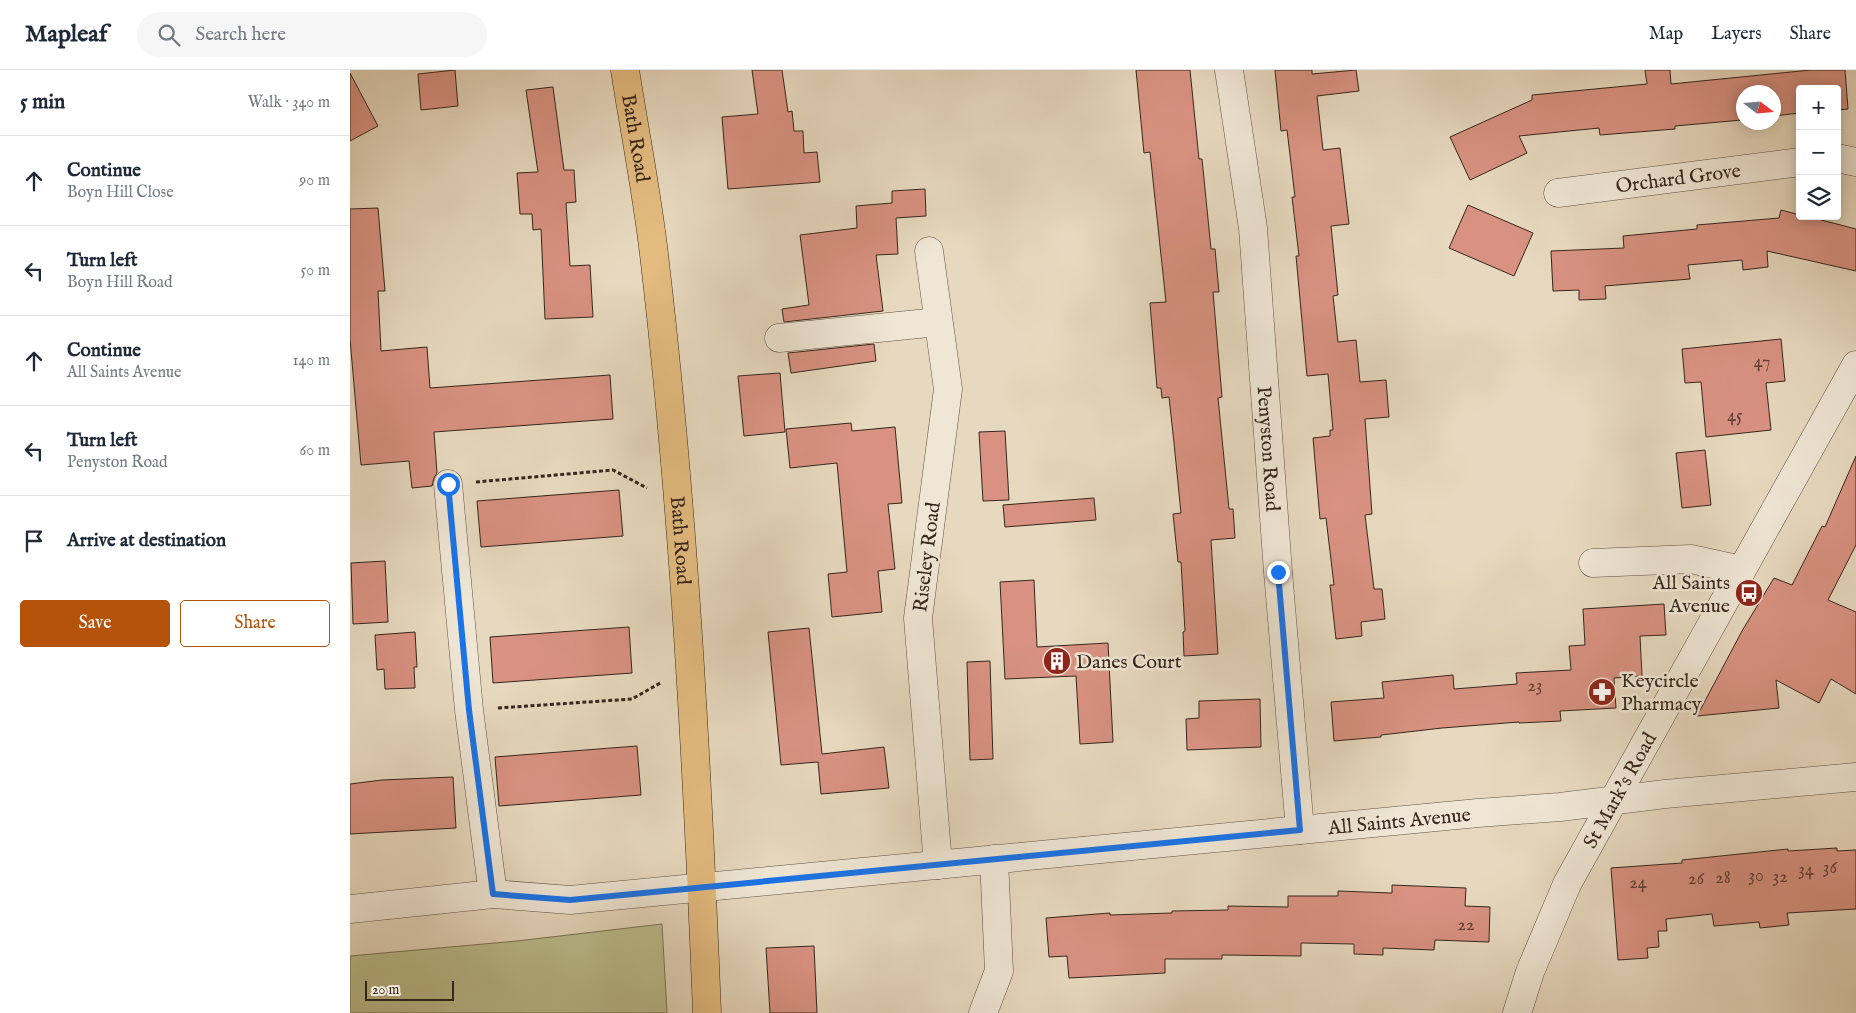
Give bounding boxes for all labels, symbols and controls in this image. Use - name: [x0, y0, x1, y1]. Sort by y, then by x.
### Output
- search box: [137, 12, 487, 57]
- text: Mapleaf: [25, 19, 107, 50]
- icon: search: [155, 21, 183, 49]
- text: Search here: [195, 23, 286, 47]
- text: Map: [1649, 23, 1683, 46]
- text: Layers: [1711, 23, 1762, 46]
- text: Share: [1790, 23, 1831, 46]
- north arrow: [1736, 85, 1781, 130]
- map controls: [1796, 85, 1841, 220]
- button: +: [1796, 85, 1841, 130]
- text: 5 min: [20, 89, 65, 116]
- street label: Bath Road: [615, 92, 655, 185]
- text: Walk · 340 m: [248, 93, 330, 113]
- button: −: [1796, 130, 1841, 175]
- text: Continue: [67, 159, 141, 183]
- street label: Orchard Grove: [1614, 159, 1742, 200]
- icon: ahead: [20, 167, 48, 195]
- text: 90 m: [299, 171, 330, 191]
- button: layers: [1796, 175, 1841, 220]
- text: Boyn Hill Close: [67, 183, 174, 203]
- text: Turn left: [67, 249, 138, 273]
- icon: left: [20, 257, 48, 285]
- text: 50 m: [301, 261, 330, 281]
- text: Boyn Hill Road: [67, 273, 172, 293]
- text: Continue: [67, 339, 141, 363]
- icon: ahead: [20, 347, 48, 375]
- text: 140 m: [292, 351, 330, 371]
- house number: 47: [1754, 351, 1770, 374]
- text: All Saints Avenue: [67, 363, 181, 383]
- street label: Penyston Road: [1251, 385, 1285, 513]
- house number: 45: [1727, 405, 1743, 428]
- text: Turn left: [67, 429, 138, 453]
- icon: left: [20, 437, 48, 465]
- text: 60 m: [300, 441, 330, 461]
- text: Penyston Road: [67, 453, 167, 473]
- route start: [437, 473, 460, 496]
- street label: Bath Road: [664, 495, 696, 586]
- street label: Riseley Road: [908, 500, 947, 614]
- icon: arrive: [20, 527, 48, 555]
- text: Arrive at destination: [67, 529, 226, 553]
- route end: [1267, 561, 1290, 584]
- place label: All Saints Avenue: [1651, 571, 1730, 619]
- bus stop icon: All Saints Avenue: [1734, 578, 1764, 608]
- button: Save: [20, 600, 170, 647]
- button: Share: [180, 600, 330, 647]
- building icon: Danes Court: [1042, 646, 1072, 676]
- place label: Danes Court: [1076, 650, 1182, 675]
- place label: Keycircle Pharmacy: [1621, 669, 1702, 717]
- house number: 23: [1527, 675, 1543, 698]
- pharmacy icon: Keycircle Pharmacy: [1587, 677, 1617, 707]
- street label: St Mark's Road: [1578, 728, 1663, 853]
- street label: All Saints Avenue: [1326, 803, 1472, 841]
- house number: 36: [1823, 857, 1838, 880]
- house number: 34: [1798, 859, 1814, 882]
- house number: 30: [1748, 865, 1764, 888]
- house number: 32: [1772, 866, 1788, 889]
- house number: 28: [1715, 867, 1731, 890]
- house number: 26: [1688, 868, 1704, 891]
- house number: 24: [1629, 872, 1647, 895]
- house number: 22: [1458, 914, 1474, 937]
- scale bar: [365, 978, 454, 1001]
- text: 20 m: [372, 981, 399, 999]

